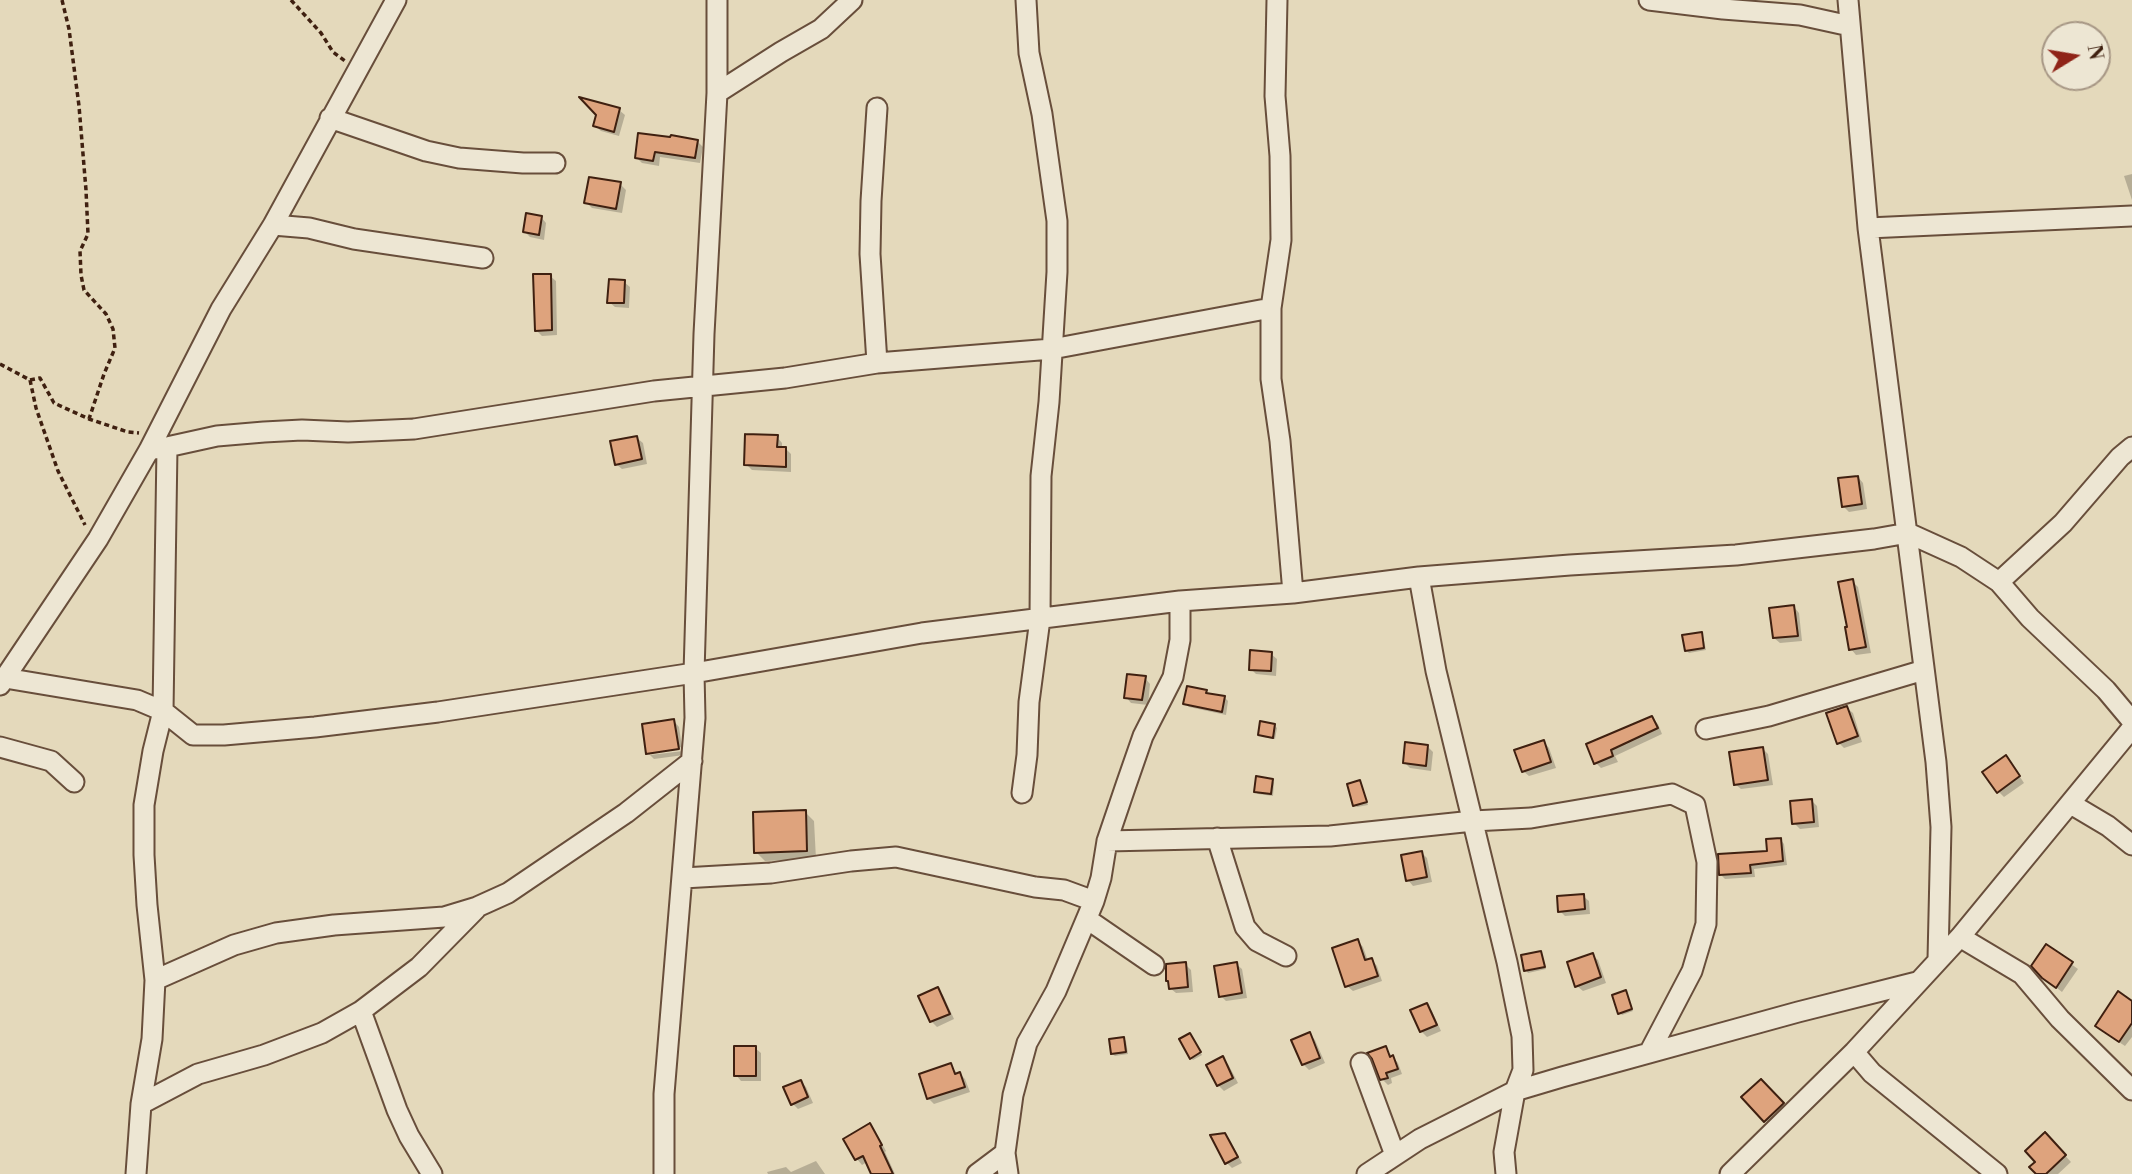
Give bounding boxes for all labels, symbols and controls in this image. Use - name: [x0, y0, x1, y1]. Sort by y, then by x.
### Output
- north arrow: [2041, 21, 2111, 91]
- text: N: [2081, 43, 2108, 62]

